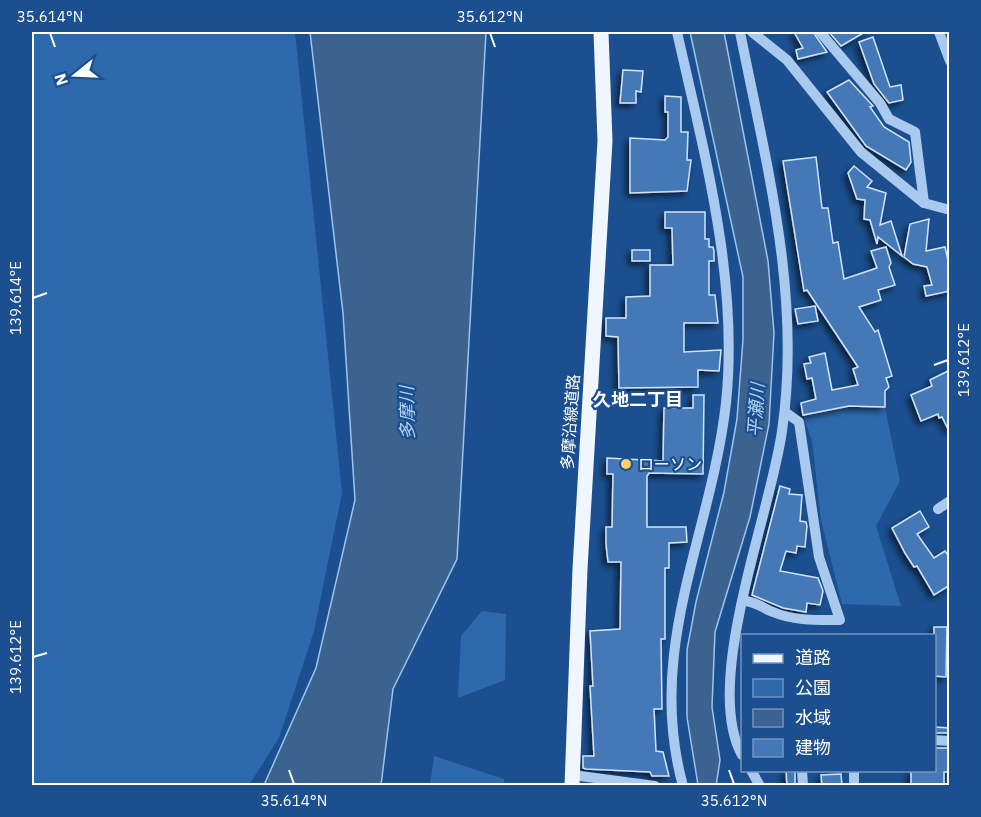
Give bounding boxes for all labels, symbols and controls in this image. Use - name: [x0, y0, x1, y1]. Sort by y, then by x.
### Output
- text: 35.614°N: [17, 7, 83, 26]
- text: 35.612°N: [457, 7, 523, 26]
- north arrow: [45, 45, 105, 105]
- text: N: [49, 71, 72, 88]
- text: 139.614°E: [6, 261, 25, 335]
- text: 139.612°E: [954, 323, 973, 397]
- street label: 多摩沿線道路: [557, 373, 583, 471]
- water label: 平瀬川: [743, 380, 769, 438]
- water label: 多摩川: [395, 384, 419, 440]
- district label: 久地二丁目: [593, 388, 683, 411]
- place label: ローソン: [638, 454, 702, 474]
- marker: ローソン: [619, 457, 633, 471]
- text: 139.612°E: [6, 620, 25, 694]
- legend: [741, 634, 936, 772]
- text: 道路: [795, 646, 831, 669]
- text: 公園: [795, 676, 831, 699]
- text: 水域: [795, 706, 831, 729]
- text: 建物: [795, 736, 831, 759]
- text: 35.614°N: [261, 791, 327, 810]
- text: 35.612°N: [701, 791, 767, 810]

